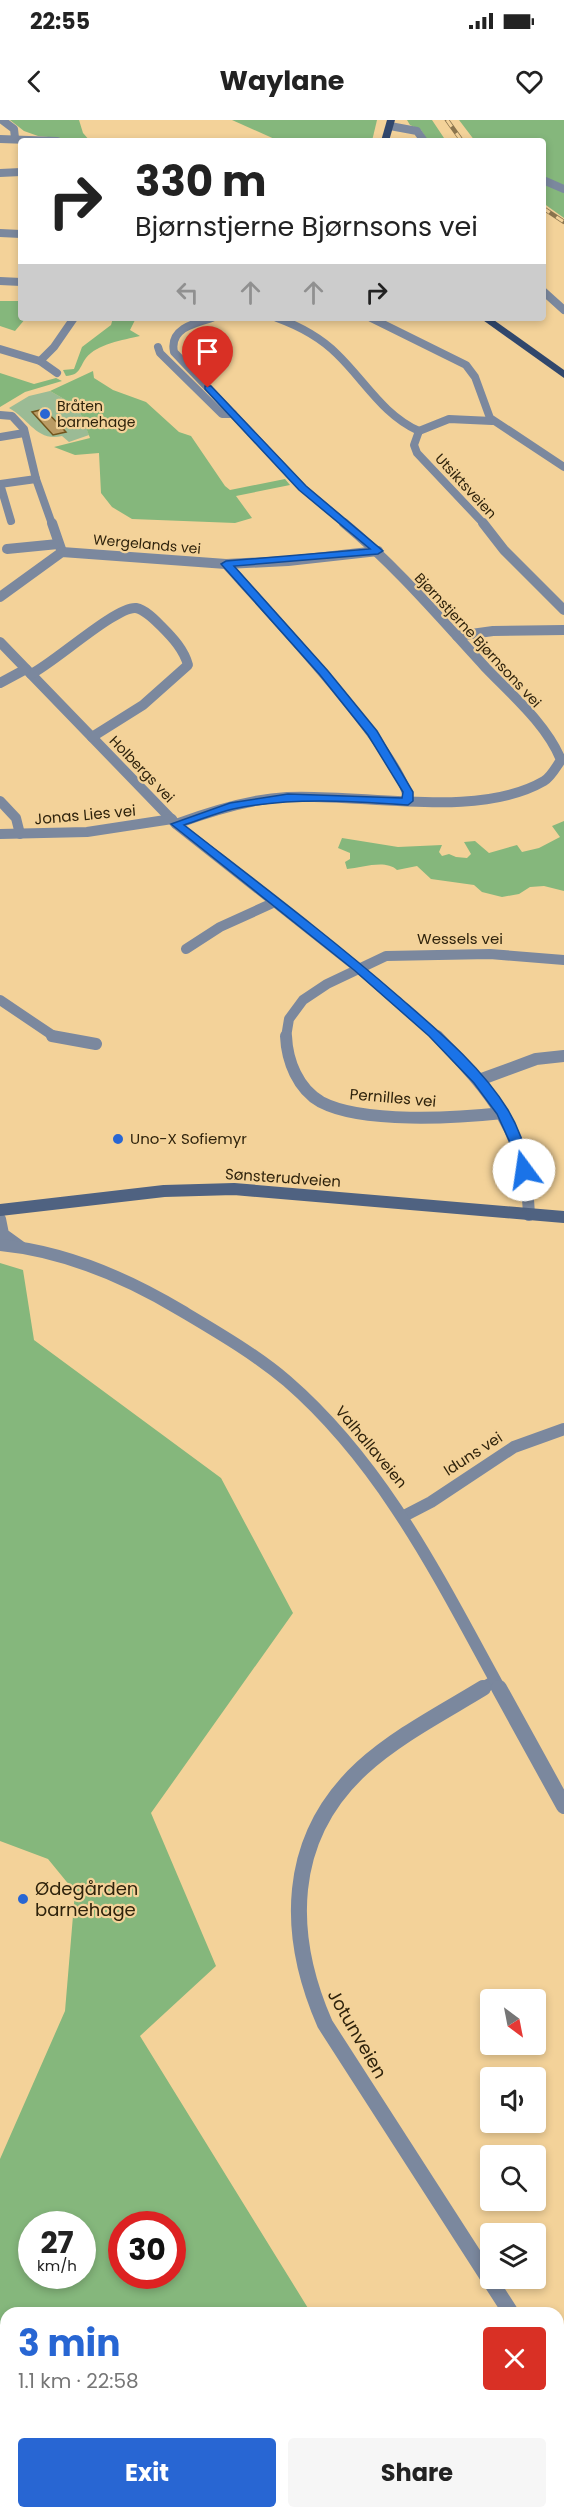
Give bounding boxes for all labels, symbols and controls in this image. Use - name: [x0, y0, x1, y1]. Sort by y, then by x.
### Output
- text: 22:55: [30, 6, 90, 37]
- text: Waylane: [220, 62, 344, 99]
- icon: back: [18, 65, 51, 98]
- icon: heart: [513, 65, 546, 98]
- text: 330 m: [135, 152, 267, 211]
- icon: right: [36, 162, 114, 240]
- text: Bjørnstjerne Bjørnsons vei: [135, 208, 478, 245]
- icon: left: [171, 276, 204, 309]
- icon: ahead: [234, 276, 267, 309]
- icon: ahead: [297, 276, 330, 309]
- icon: right: [360, 276, 393, 309]
- pin: [182, 326, 233, 388]
- icon: arrive: [191, 335, 224, 368]
- place label: Bråten barnehage: [57, 396, 136, 432]
- marker: Bråten barnehage: [38, 407, 52, 421]
- street label: Utsiktsveien: [431, 449, 501, 523]
- street label: Wergelands vei: [92, 529, 202, 559]
- street label: Bjørnstjerne Bjørnsons vei: [410, 568, 546, 712]
- street label: Holbergs vei: [105, 731, 179, 807]
- street label: Jonas Lies vei: [33, 800, 137, 829]
- street label: Wessels vei: [417, 928, 503, 949]
- street label: Pernilles vei: [349, 1083, 437, 1112]
- place label: Uno-X Sofiemyr: [130, 1128, 247, 1149]
- marker: Uno-X Sofiemyr: [111, 1132, 125, 1146]
- position arrow: [492, 1138, 556, 1202]
- street label: Sønsterudveien: [224, 1163, 342, 1192]
- street label: Valhallaveien: [331, 1401, 412, 1492]
- street label: Iduns vei: [439, 1427, 506, 1480]
- place label: Ødegården barnehage: [35, 1876, 138, 1922]
- marker: Ødegården barnehage: [16, 1892, 30, 1906]
- street label: Jotunveien: [322, 1985, 393, 2083]
- north arrow: [480, 1989, 546, 2055]
- map controls: [480, 1989, 546, 2289]
- button: sound: [480, 2067, 546, 2133]
- button: search: [480, 2145, 546, 2211]
- speed limit sign: 30: [108, 2211, 186, 2289]
- text: 27: [40, 2221, 74, 2264]
- button: layers: [480, 2223, 546, 2289]
- text: km/h: [37, 2255, 77, 2276]
- text: 3 min: [18, 2318, 120, 2369]
- button: close: [483, 2327, 546, 2390]
- text: 1.1 km · 22:58: [18, 2367, 139, 2395]
- button: Exit: [18, 2438, 276, 2507]
- button: Share: [288, 2438, 546, 2507]

